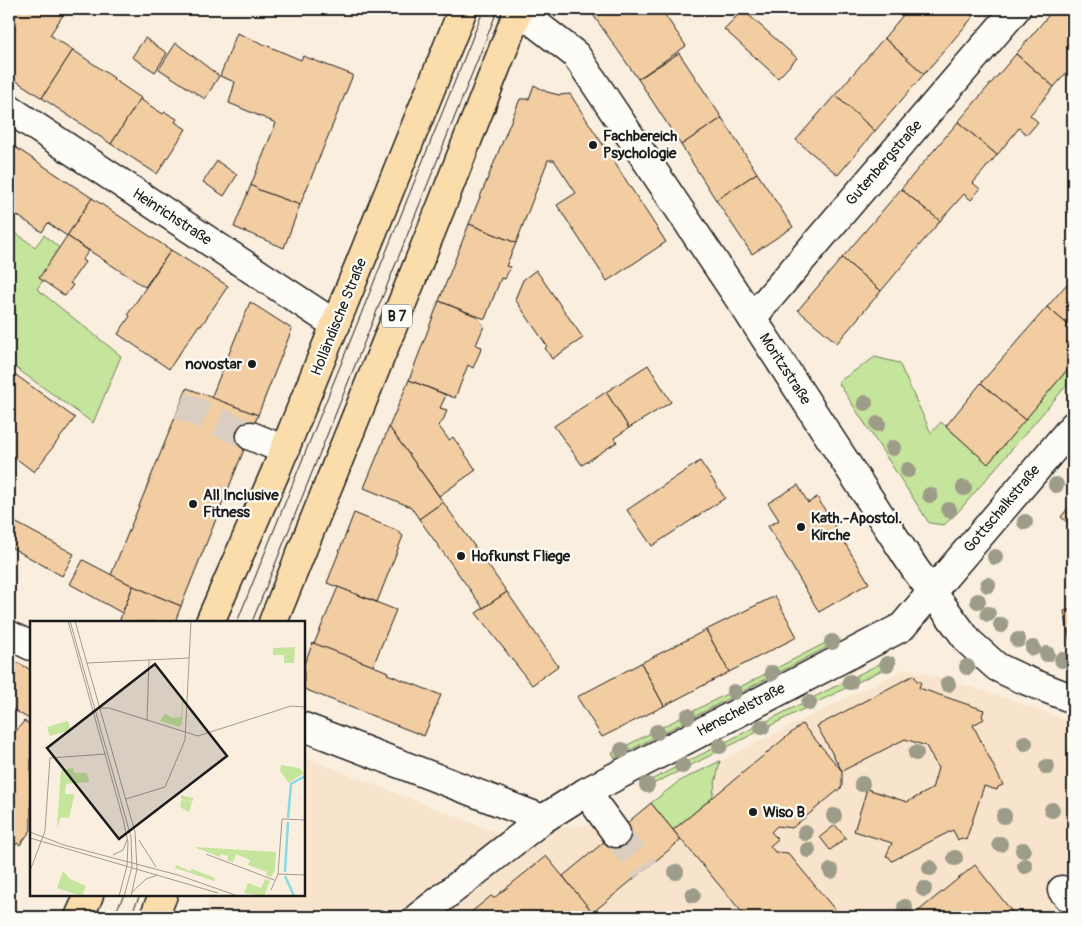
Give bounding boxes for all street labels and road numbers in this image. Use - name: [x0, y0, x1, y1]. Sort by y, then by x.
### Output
- street label: Gutenbergstraße: [842, 116, 927, 210]
- street label: Heinrichstraße: [129, 184, 216, 250]
- street label: Holländische Straße: [307, 255, 371, 379]
- road number: B 7: [382, 304, 412, 328]
- street label: Moritzstraße: [755, 330, 815, 409]
- street label: Gottschalkstraße: [960, 461, 1045, 557]
- street label: Henschelstraße: [694, 679, 789, 741]

